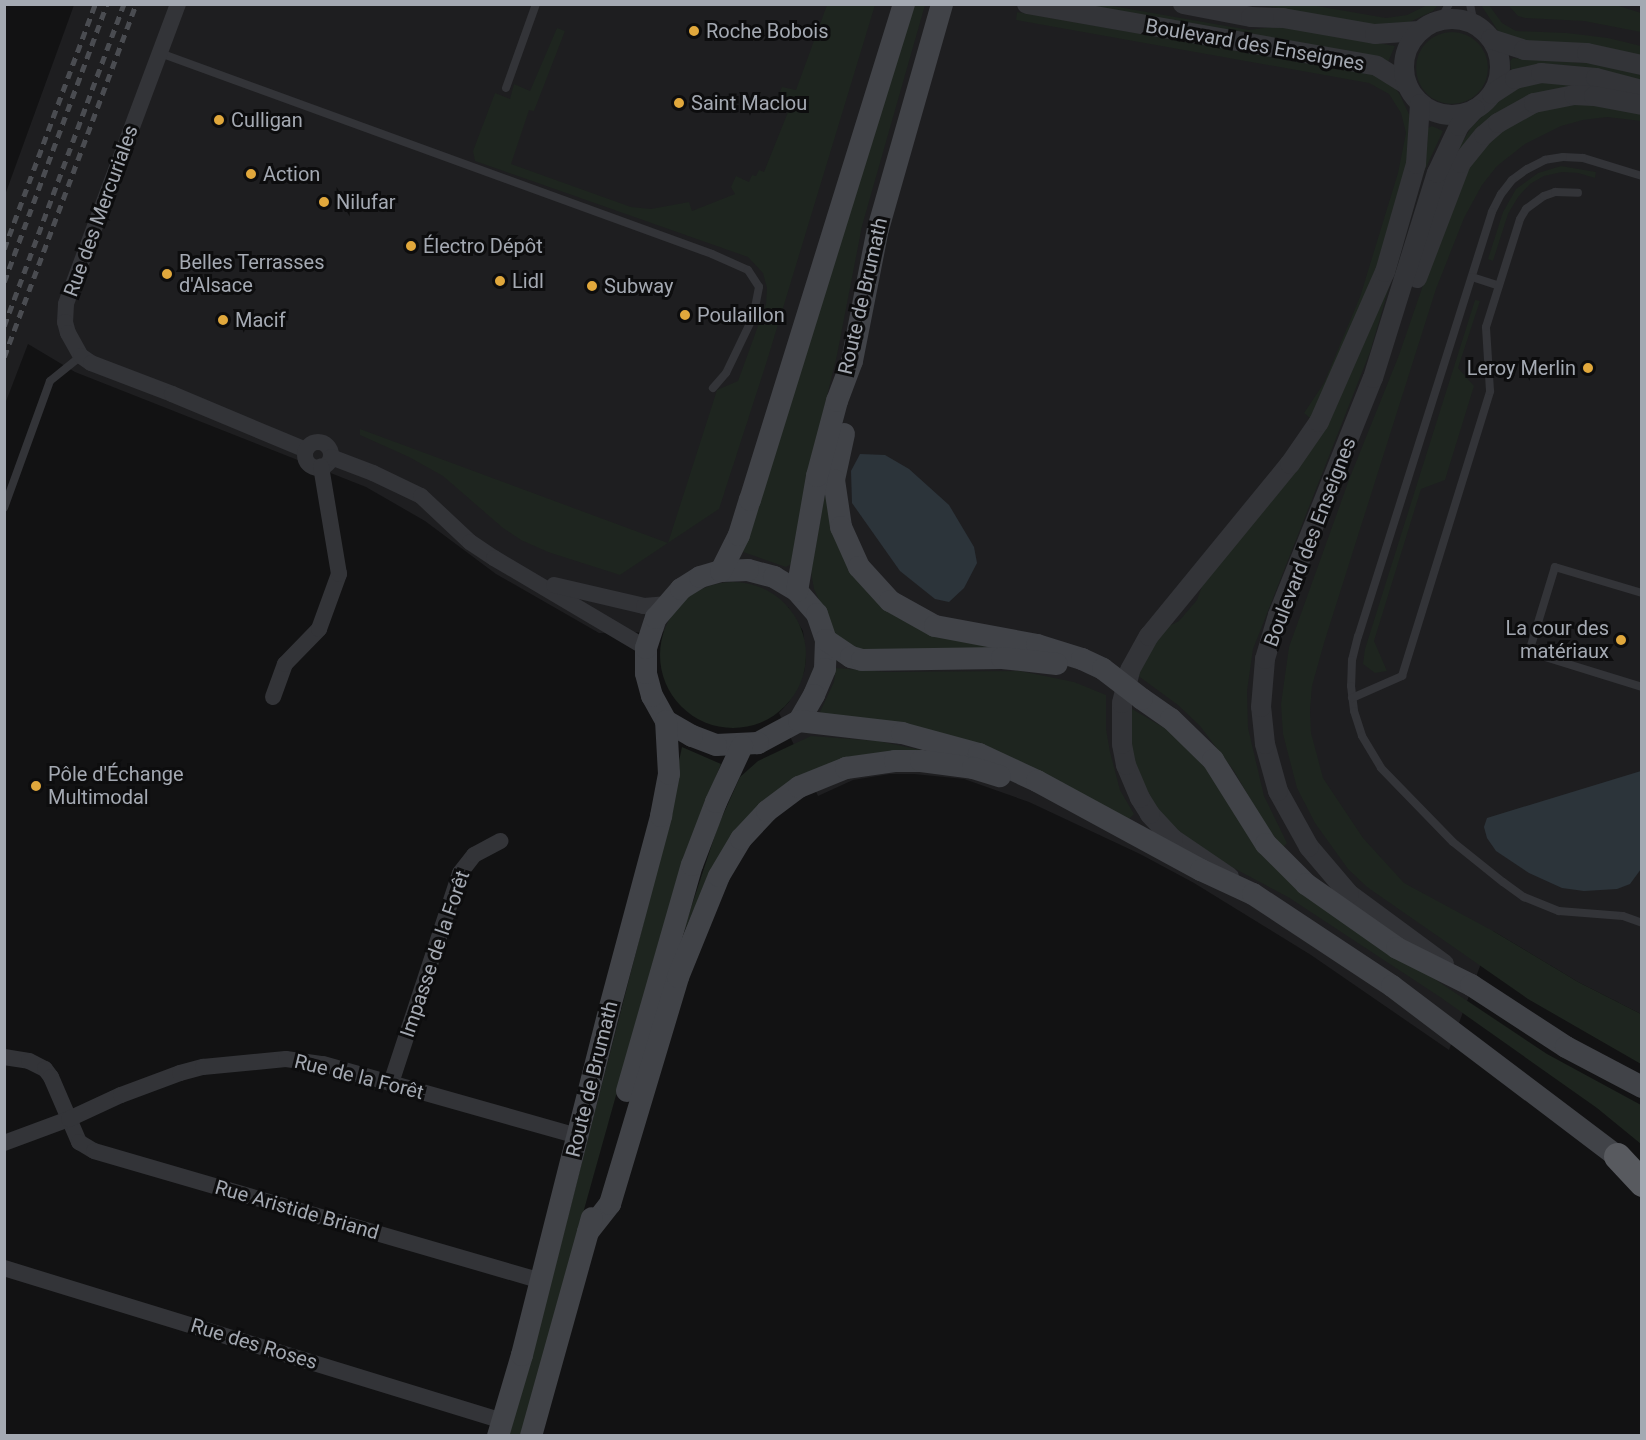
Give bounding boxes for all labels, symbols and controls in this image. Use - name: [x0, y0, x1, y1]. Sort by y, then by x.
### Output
- street label: Boulevard des Enseignes: [1144, 14, 1366, 76]
- place label: Roche Bobois: [706, 19, 828, 43]
- marker: Roche Bobois: [687, 24, 701, 38]
- place label: Saint Maclou: [691, 91, 807, 115]
- marker: Saint Maclou: [672, 96, 686, 110]
- place label: Culligan: [231, 108, 303, 132]
- marker: Culligan: [212, 113, 226, 127]
- street label: Rue des Mercuriales: [59, 122, 143, 300]
- place label: Action: [263, 162, 320, 186]
- marker: Action: [244, 167, 258, 181]
- place label: Nilufar: [336, 190, 396, 214]
- marker: Nilufar: [317, 195, 331, 209]
- street label: Route de Brumath: [833, 215, 893, 377]
- place label: Électro Dépôt: [423, 234, 543, 258]
- marker: Électro Dépôt: [404, 239, 418, 253]
- place label: Belles Terrasses d'Alsace: [179, 250, 325, 297]
- marker: Belles Terrasses d'Alsace: [160, 267, 174, 281]
- place label: Lidl: [512, 269, 544, 293]
- marker: Lidl: [493, 274, 507, 288]
- place label: Subway: [604, 274, 673, 298]
- marker: Subway: [585, 279, 599, 293]
- place label: Poulaillon: [697, 303, 785, 327]
- place label: Macif: [235, 308, 286, 332]
- marker: Poulaillon: [678, 308, 692, 322]
- marker: Macif: [216, 313, 230, 327]
- place label: Leroy Merlin: [1467, 356, 1576, 380]
- marker: Leroy Merlin: [1581, 361, 1595, 375]
- street label: Boulevard des Enseignes: [1259, 434, 1361, 650]
- place label: La cour des matériaux: [1506, 616, 1609, 663]
- marker: La cour des matériaux: [1614, 633, 1628, 647]
- place label: Pôle d'Échange Multimodal: [48, 762, 184, 809]
- marker: Pôle d'Échange Multimodal: [29, 779, 43, 793]
- street label: Impasse de la Forêt: [395, 867, 475, 1041]
- street label: Route de Brumath: [561, 998, 623, 1160]
- street label: Rue de la Forêt: [292, 1049, 426, 1105]
- street label: Rue Aristide Briand: [212, 1175, 382, 1245]
- street label: Rue des Roses: [188, 1313, 320, 1375]

